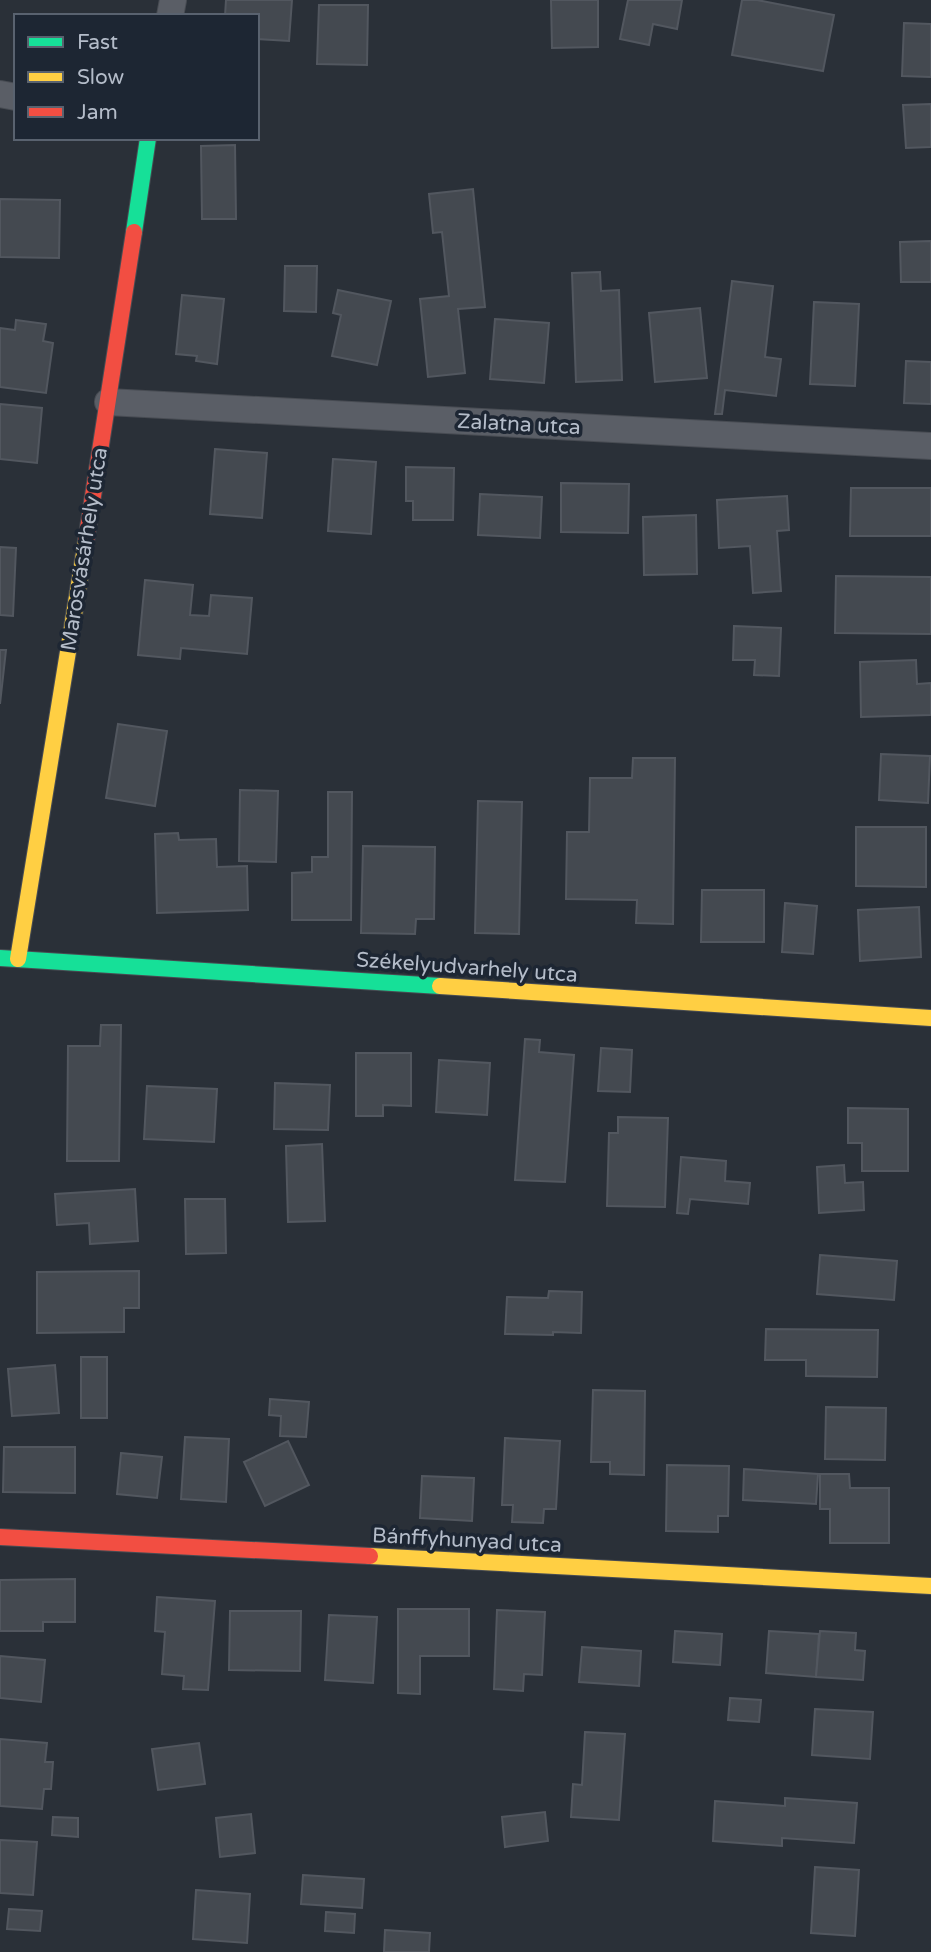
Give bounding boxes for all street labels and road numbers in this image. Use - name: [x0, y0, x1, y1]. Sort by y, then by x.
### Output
- street label: Zalatna utca: [457, 409, 581, 440]
- street label: Marosvásárhely utca: [56, 446, 113, 653]
- street label: Székelyudvarhely utca: [355, 947, 579, 988]
- street label: Bánffyhunyad utca: [372, 1523, 562, 1558]

